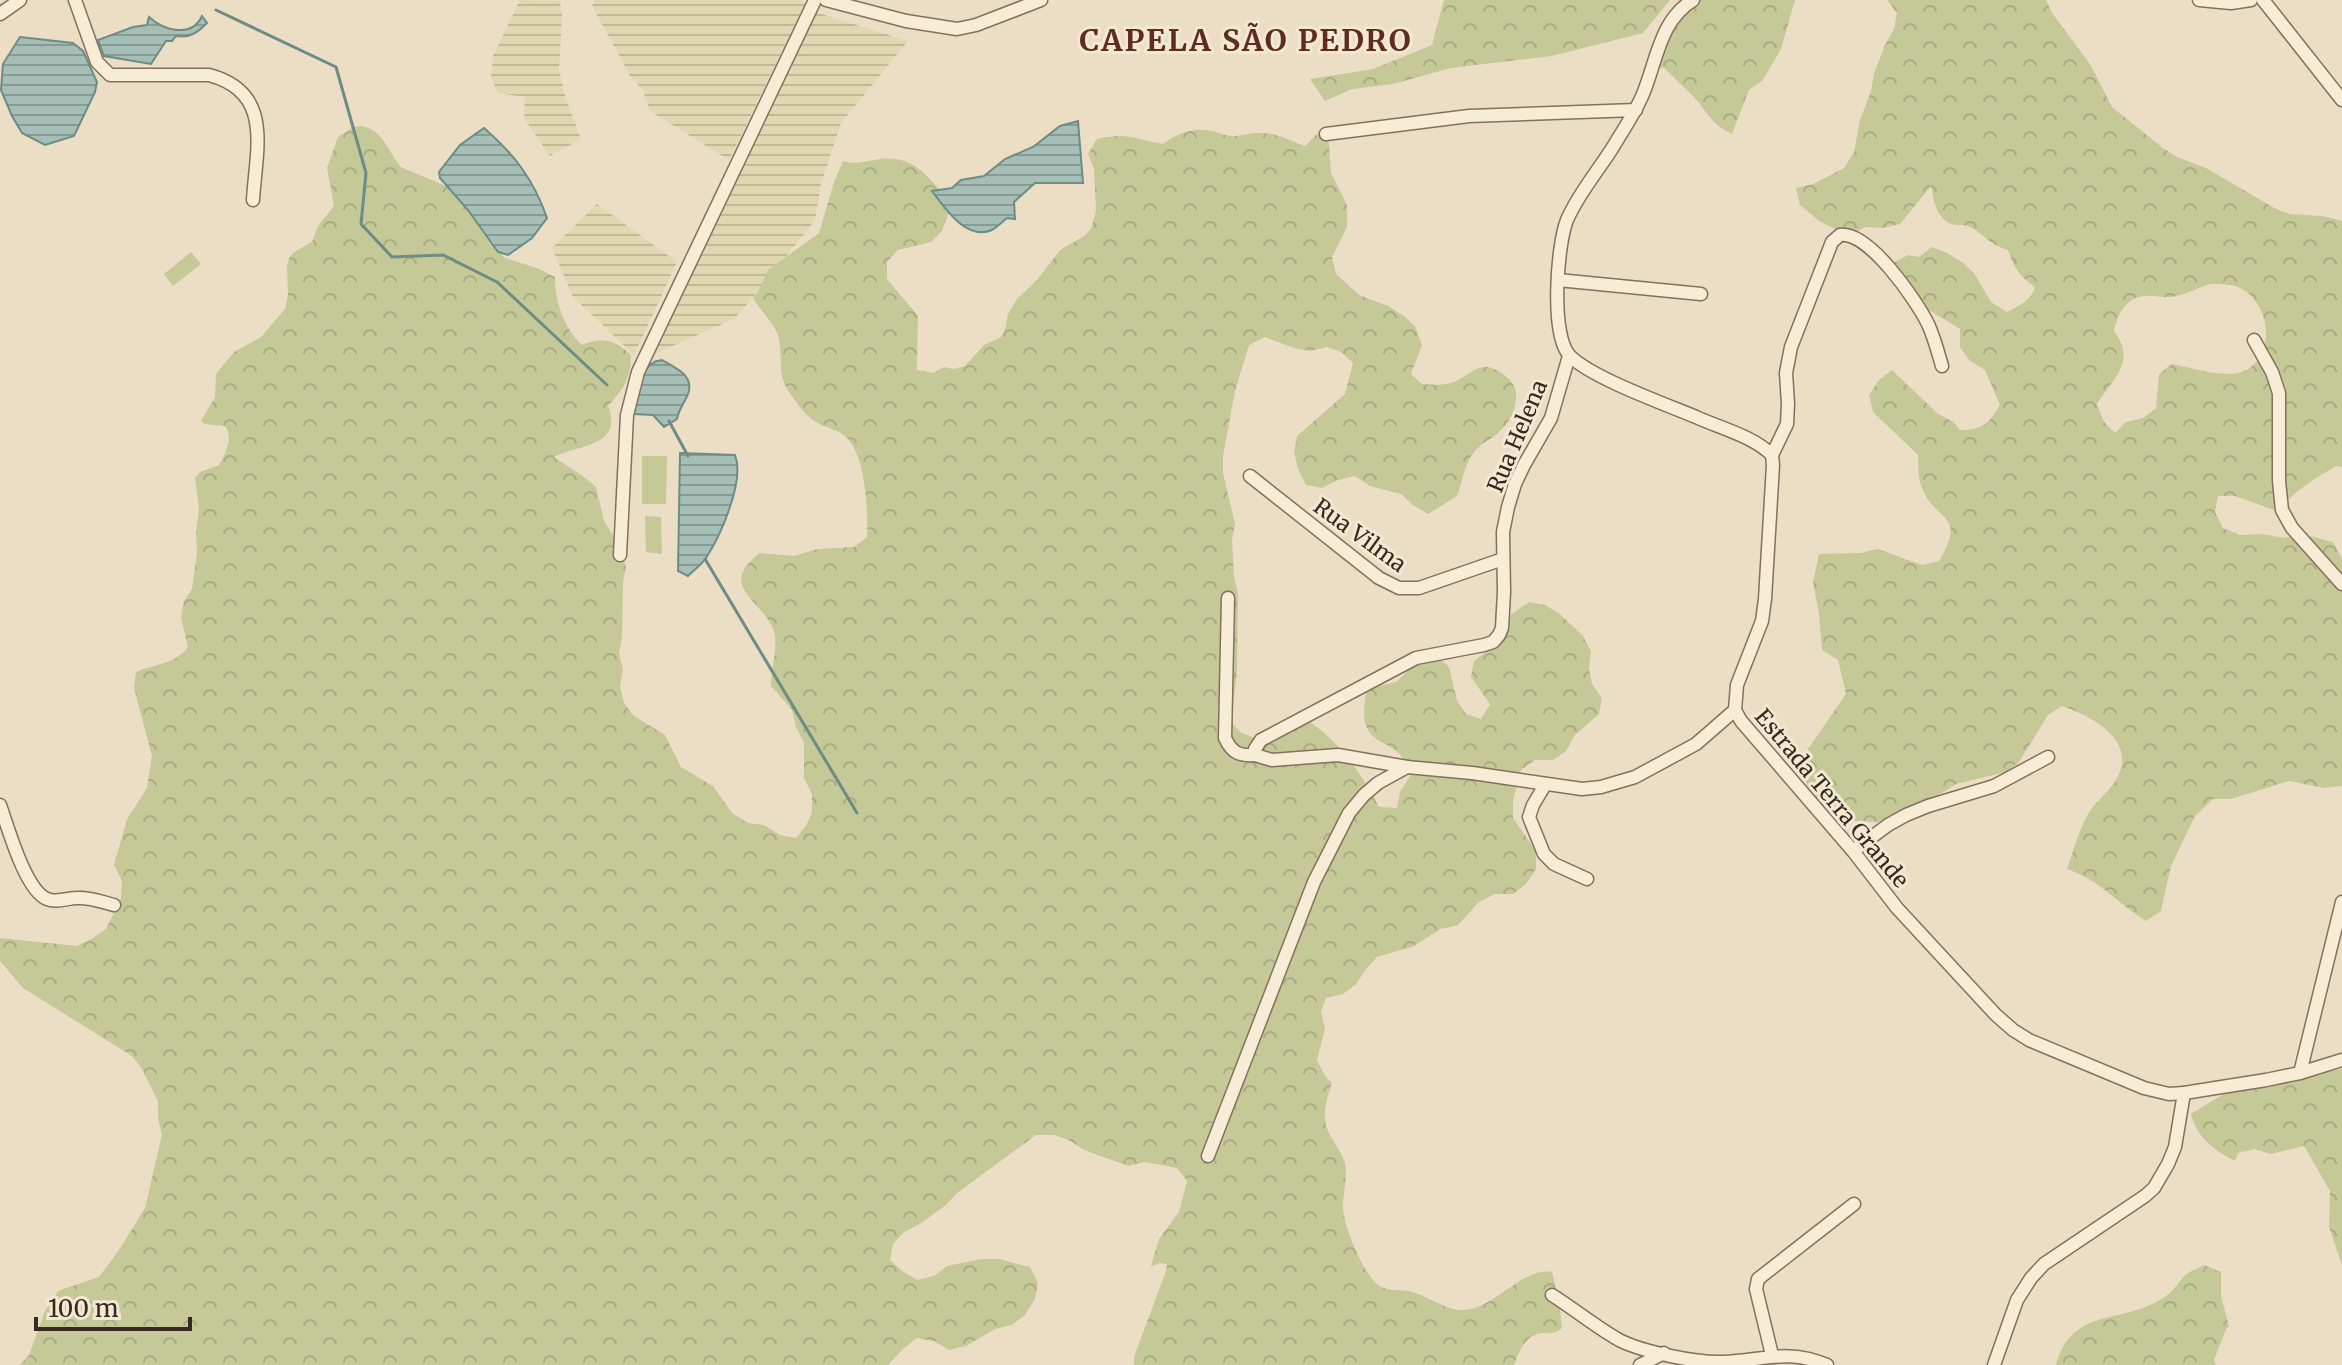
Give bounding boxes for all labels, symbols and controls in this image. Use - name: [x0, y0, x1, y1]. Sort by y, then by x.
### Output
- district label: CAPELA SÃO PEDRO: [1079, 21, 1413, 59]
- street label: Rua Helena: [1481, 375, 1553, 496]
- street label: Rua Vilma: [1308, 492, 1412, 578]
- street label: Estrada Terra Grande: [1749, 703, 1915, 893]
- scale bar: [36, 1281, 190, 1331]
- text: 100 m: [48, 1293, 119, 1324]

